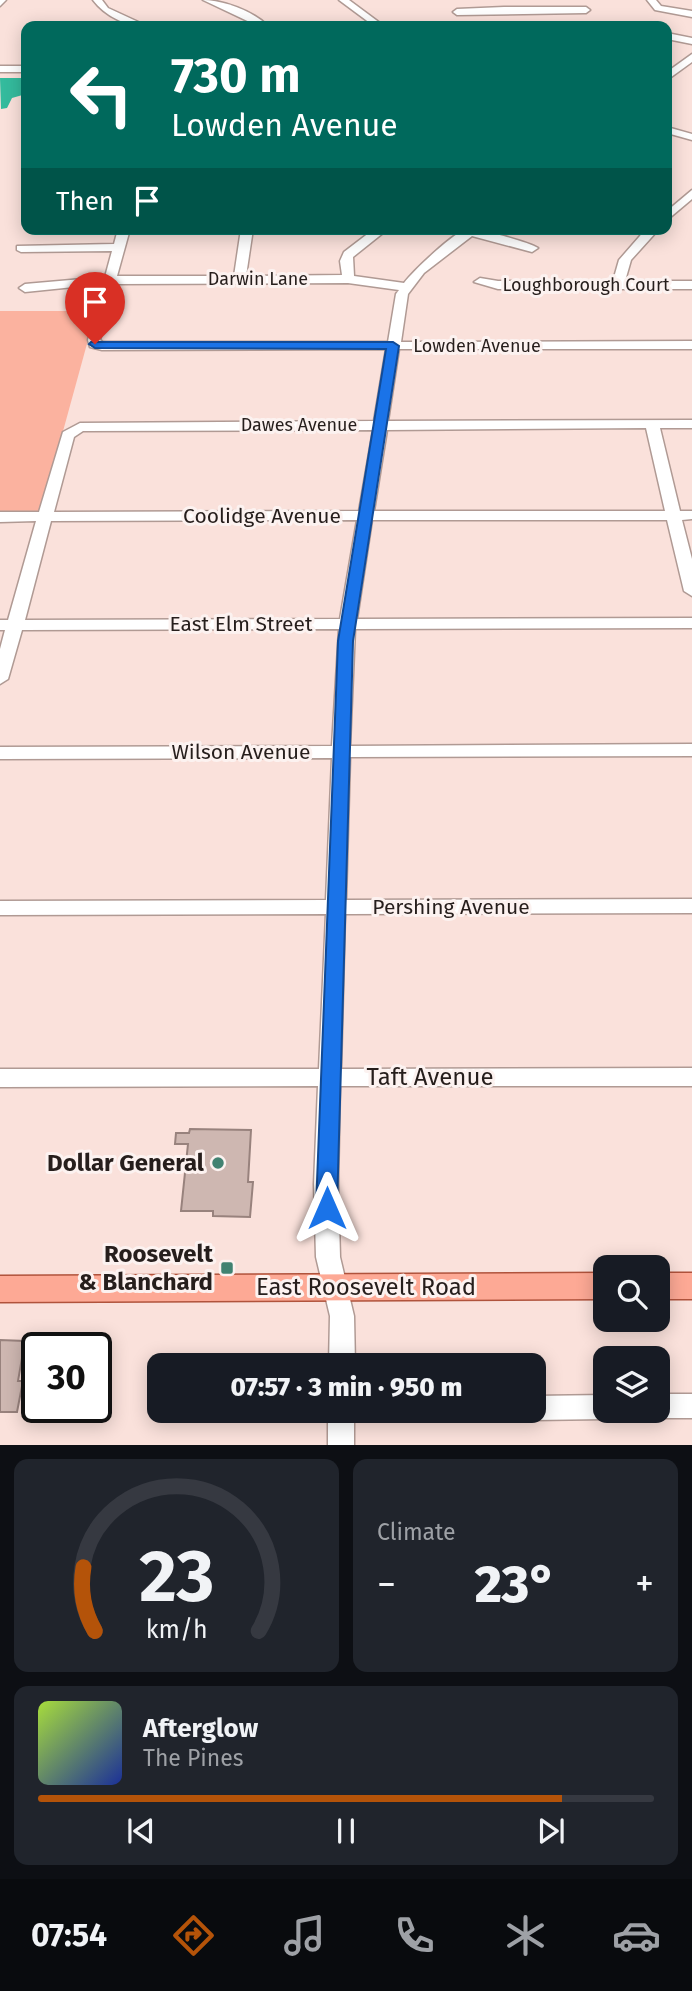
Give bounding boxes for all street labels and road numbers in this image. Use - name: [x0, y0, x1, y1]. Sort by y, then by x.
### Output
- street label: Darwin Lane: [208, 268, 308, 290]
- street label: Loughborough Court: [503, 274, 670, 296]
- street label: Lowden Avenue: [413, 335, 541, 357]
- street label: Dawes Avenue: [241, 414, 357, 436]
- street label: Coolidge Avenue: [183, 503, 341, 529]
- street label: East Elm Street: [170, 611, 313, 637]
- street label: Wilson Avenue: [171, 739, 311, 765]
- street label: Pershing Avenue: [372, 894, 530, 920]
- street label: Taft Avenue: [367, 1063, 493, 1091]
- street label: East Roosevelt Road: [256, 1273, 476, 1301]

